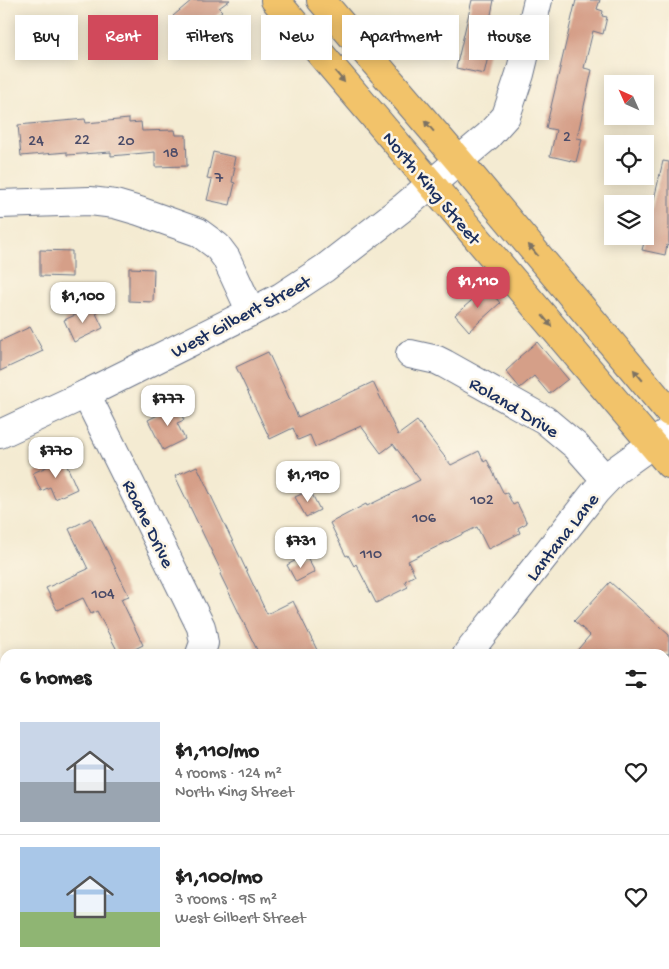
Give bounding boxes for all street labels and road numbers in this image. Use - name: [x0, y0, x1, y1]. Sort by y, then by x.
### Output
- street label: North King Street: [376, 128, 486, 252]
- street label: West Gilbert Street: [168, 271, 317, 365]
- street label: Roland Drive: [464, 373, 562, 445]
- street label: Roane Drive: [116, 477, 178, 572]
- street label: Lantana Lane: [522, 489, 605, 587]

